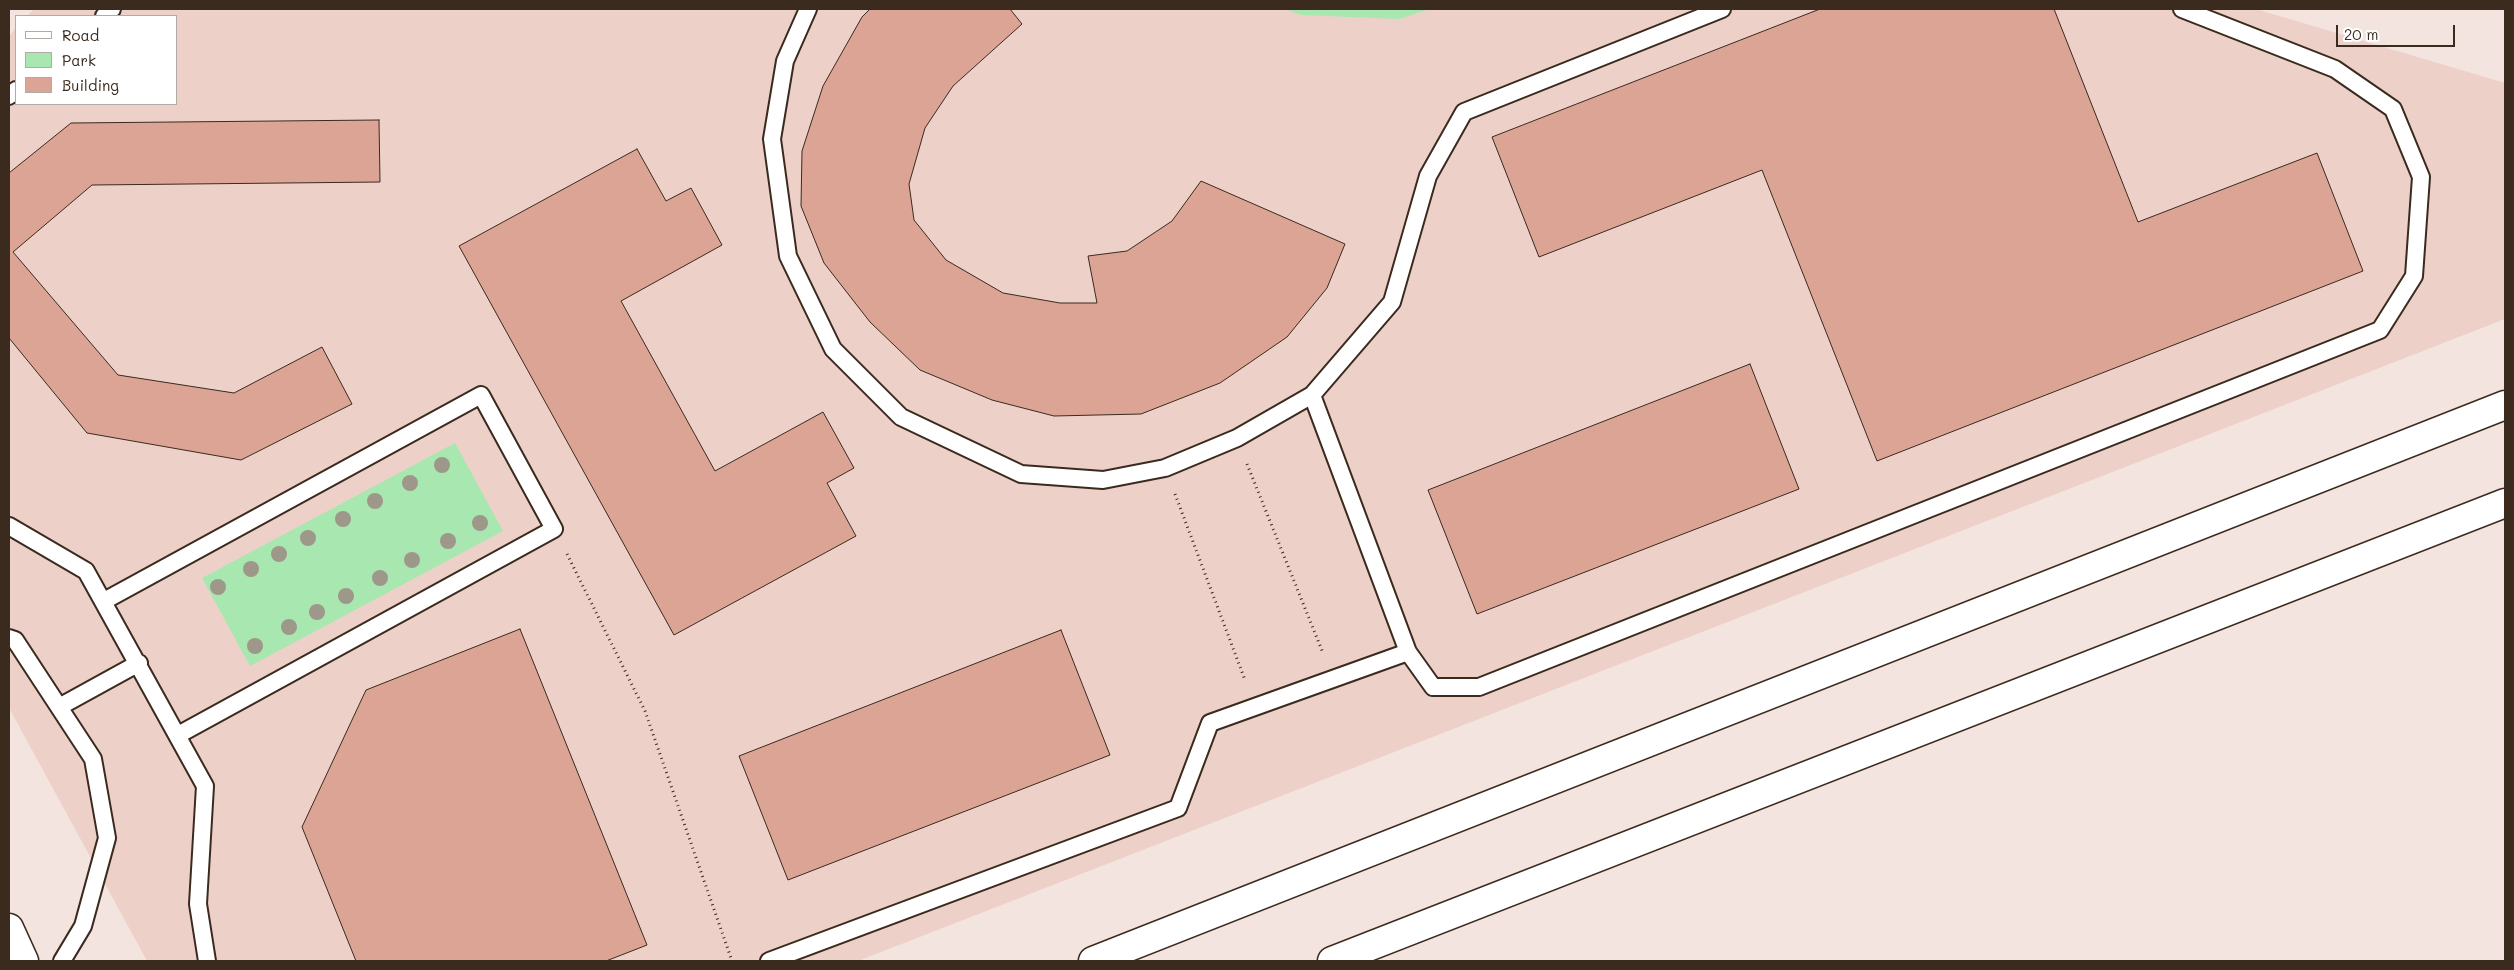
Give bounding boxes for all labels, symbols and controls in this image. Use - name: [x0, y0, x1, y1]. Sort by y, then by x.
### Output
- legend: [15, 15, 178, 105]
- scale bar: [2339, 15, 2458, 47]
- text: 20 m: [2344, 24, 2378, 44]
- text: Road: [62, 25, 99, 45]
- text: Park: [62, 50, 96, 70]
- text: Building: [62, 75, 119, 95]

